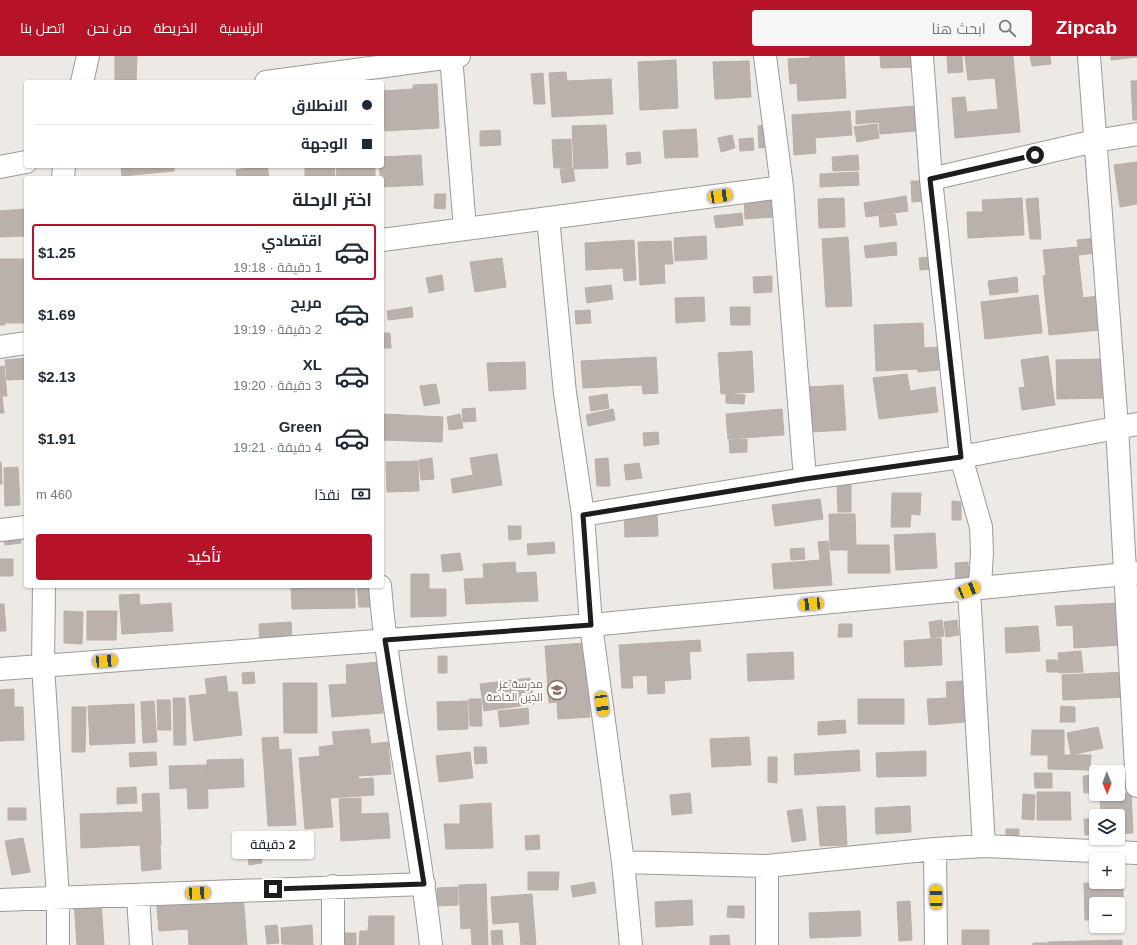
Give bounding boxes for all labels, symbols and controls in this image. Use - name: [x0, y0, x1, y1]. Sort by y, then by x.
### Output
- search box: [752, 10, 1032, 46]
- icon: search: [996, 17, 1018, 39]
- text: Zipcab: [1056, 17, 1117, 38]
- text: اتصل بنا: [20, 20, 65, 36]
- text: من نحن: [87, 20, 132, 36]
- text: الخريطة: [154, 20, 197, 36]
- text: الرئيسية: [219, 20, 263, 36]
- text: ابحث هنا: [931, 20, 986, 37]
- text: الانطلاق: [292, 97, 348, 114]
- text: الوجهة: [301, 135, 348, 152]
- route start: [1026, 146, 1044, 164]
- car: [707, 188, 733, 204]
- text: اختر الرحلة: [292, 190, 372, 210]
- text: اقتصادي: [262, 232, 322, 249]
- icon: car: [334, 234, 370, 270]
- text: $1.25: [38, 244, 76, 261]
- text: 1 دقيقة · 19:18: [233, 260, 322, 275]
- text: مريح: [290, 294, 322, 311]
- icon: car: [334, 296, 370, 332]
- text: $1.69: [38, 306, 76, 323]
- text: 2 دقيقة · 19:19: [233, 322, 322, 337]
- text: XL: [303, 356, 322, 373]
- icon: car: [334, 358, 370, 394]
- text: $2.13: [38, 368, 76, 385]
- text: 3 دقيقة · 19:20: [233, 378, 322, 393]
- text: Green: [279, 418, 322, 435]
- icon: car: [334, 420, 370, 456]
- text: $1.91: [38, 430, 76, 447]
- text: 4 دقيقة · 19:21: [233, 440, 322, 455]
- icon: cash: [350, 483, 372, 505]
- text: نقدًا: [314, 486, 340, 503]
- text: 460 m: [36, 487, 72, 502]
- button: تأكيد: [36, 534, 372, 580]
- car: [955, 580, 981, 600]
- car: [799, 597, 823, 611]
- car: [93, 654, 117, 668]
- place label: مدرسة عز الدين الخاصة: [486, 678, 543, 704]
- school or university icon: مدرسة عز الدين الخاصة: [546, 679, 568, 701]
- car: [594, 691, 610, 717]
- north arrow: [1089, 765, 1125, 801]
- map controls: [1089, 765, 1125, 933]
- button: layers: [1089, 809, 1125, 845]
- callout: 2 دقيقة: [232, 831, 314, 859]
- text: 2 دقيقة: [250, 837, 296, 852]
- button: +: [1089, 853, 1125, 889]
- route end: [264, 880, 282, 898]
- car: [930, 885, 942, 909]
- car: [186, 886, 210, 900]
- button: −: [1089, 897, 1125, 933]

